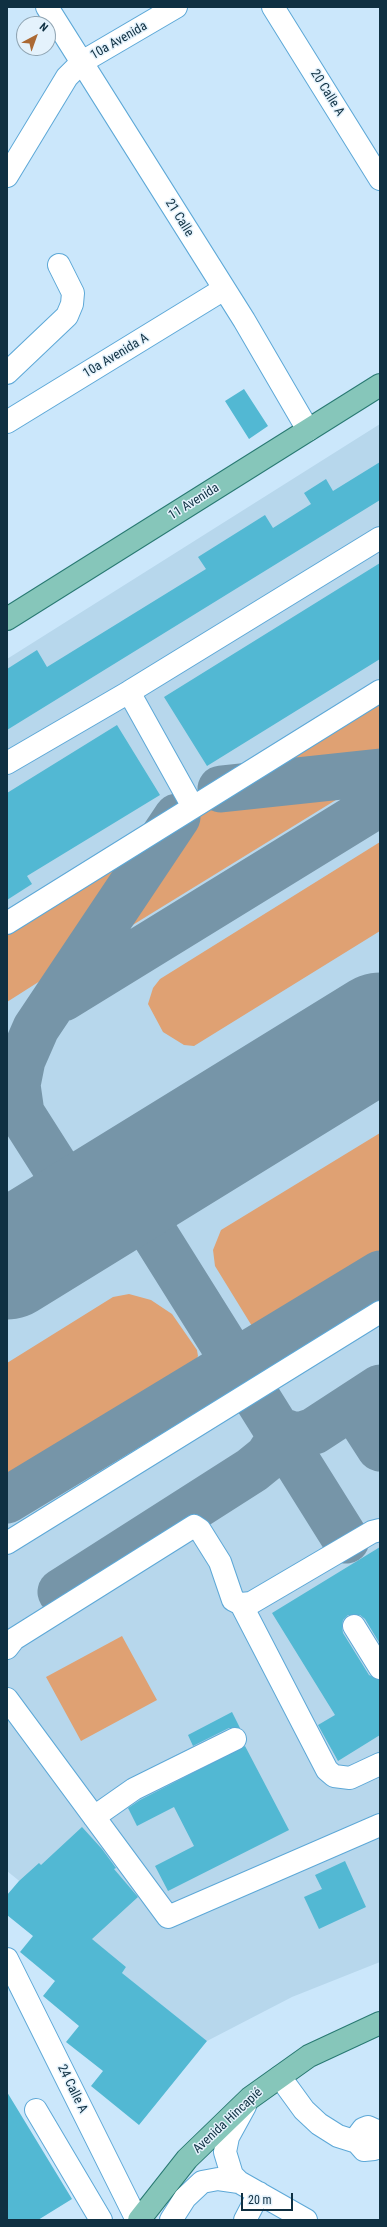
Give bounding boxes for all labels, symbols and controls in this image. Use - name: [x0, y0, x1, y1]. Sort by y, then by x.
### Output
- north arrow: [16, 16, 56, 56]
- street label: 10a Avenida: [88, 19, 150, 63]
- text: N: [37, 20, 50, 34]
- street label: 20 Calle A: [307, 67, 347, 119]
- street label: 21 Calle: [161, 196, 197, 240]
- street label: 10a Avenida A: [81, 330, 151, 382]
- street label: 11 Avenida: [166, 480, 222, 524]
- street label: 24 Calle A: [54, 2062, 90, 2116]
- street label: Avenida Hincapié: [190, 2085, 266, 2157]
- scale bar: [243, 2185, 295, 2211]
- text: 20 m: [248, 2193, 272, 2207]

